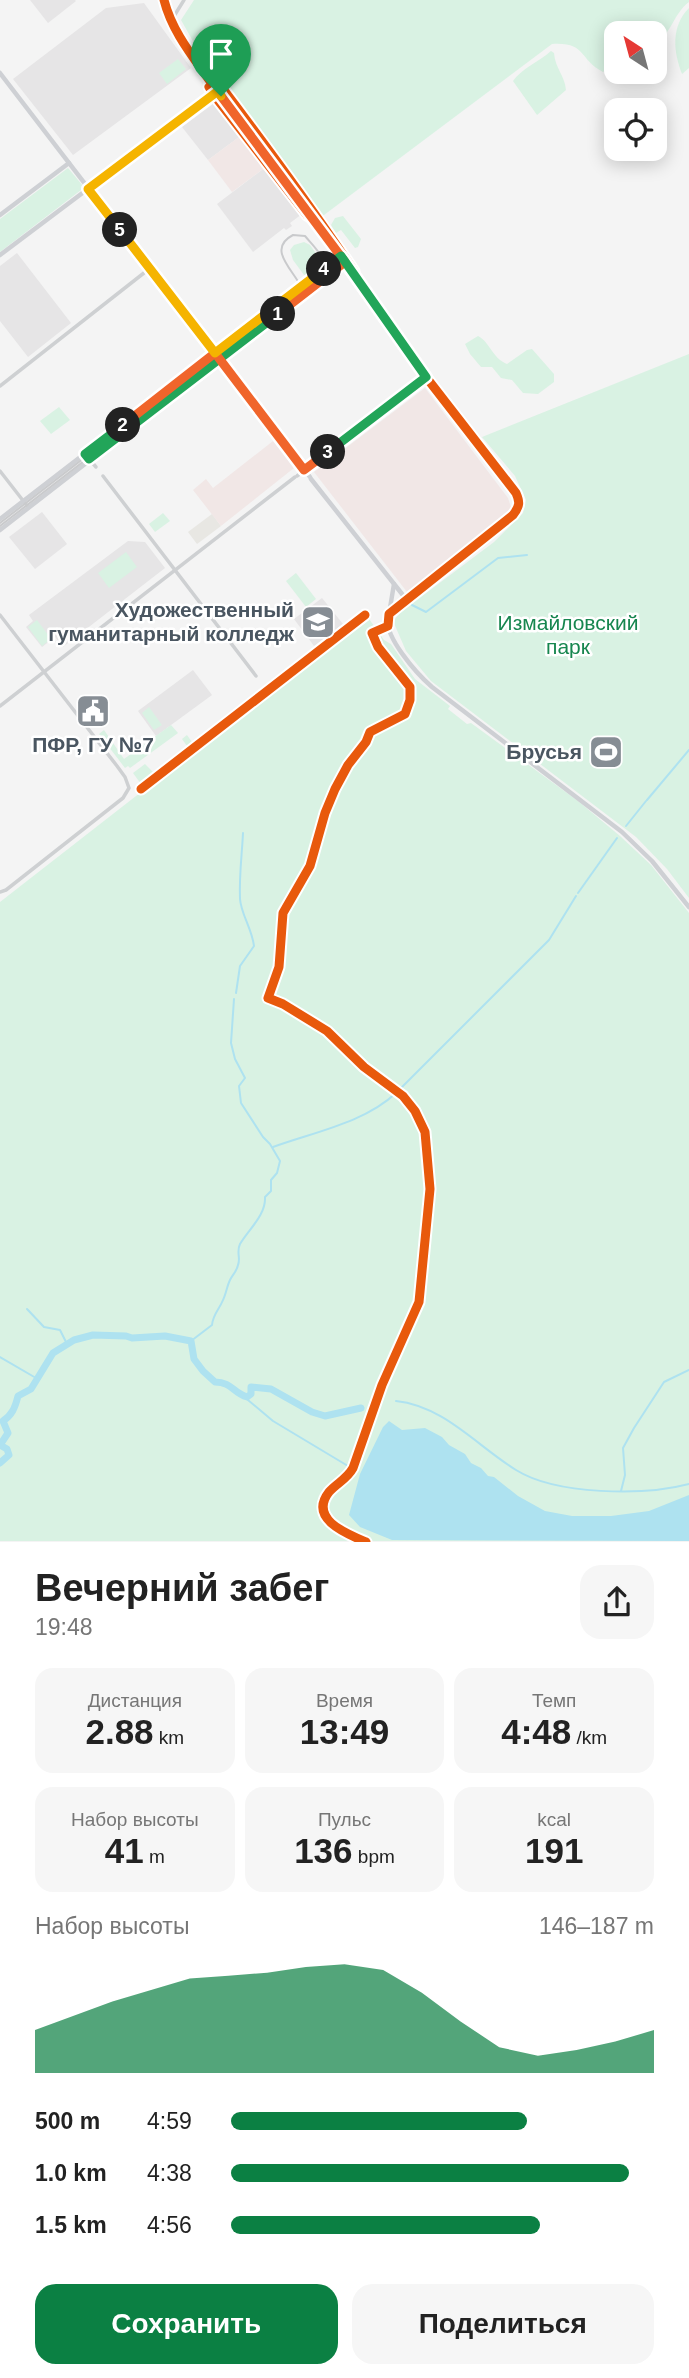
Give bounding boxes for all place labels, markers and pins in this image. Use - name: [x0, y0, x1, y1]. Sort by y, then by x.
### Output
- pin: [191, 24, 251, 96]
- pin: 5: [102, 212, 138, 247]
- pin: 4: [306, 252, 342, 286]
- pin: 1: [260, 296, 296, 332]
- pin: 2: [106, 408, 140, 442]
- pin: 3: [310, 434, 346, 470]
- place label: Художественный гуманитарный колледж: [48, 598, 295, 645]
- school or university icon: Художественный гуманитарный колледж: [299, 603, 337, 641]
- public building icon: ПФР, ГУ №7: [74, 692, 112, 730]
- place label: ПФР, ГУ №7: [32, 733, 154, 756]
- sports icon: Брусья: [587, 733, 625, 771]
- place label: Брусья: [506, 740, 582, 763]

